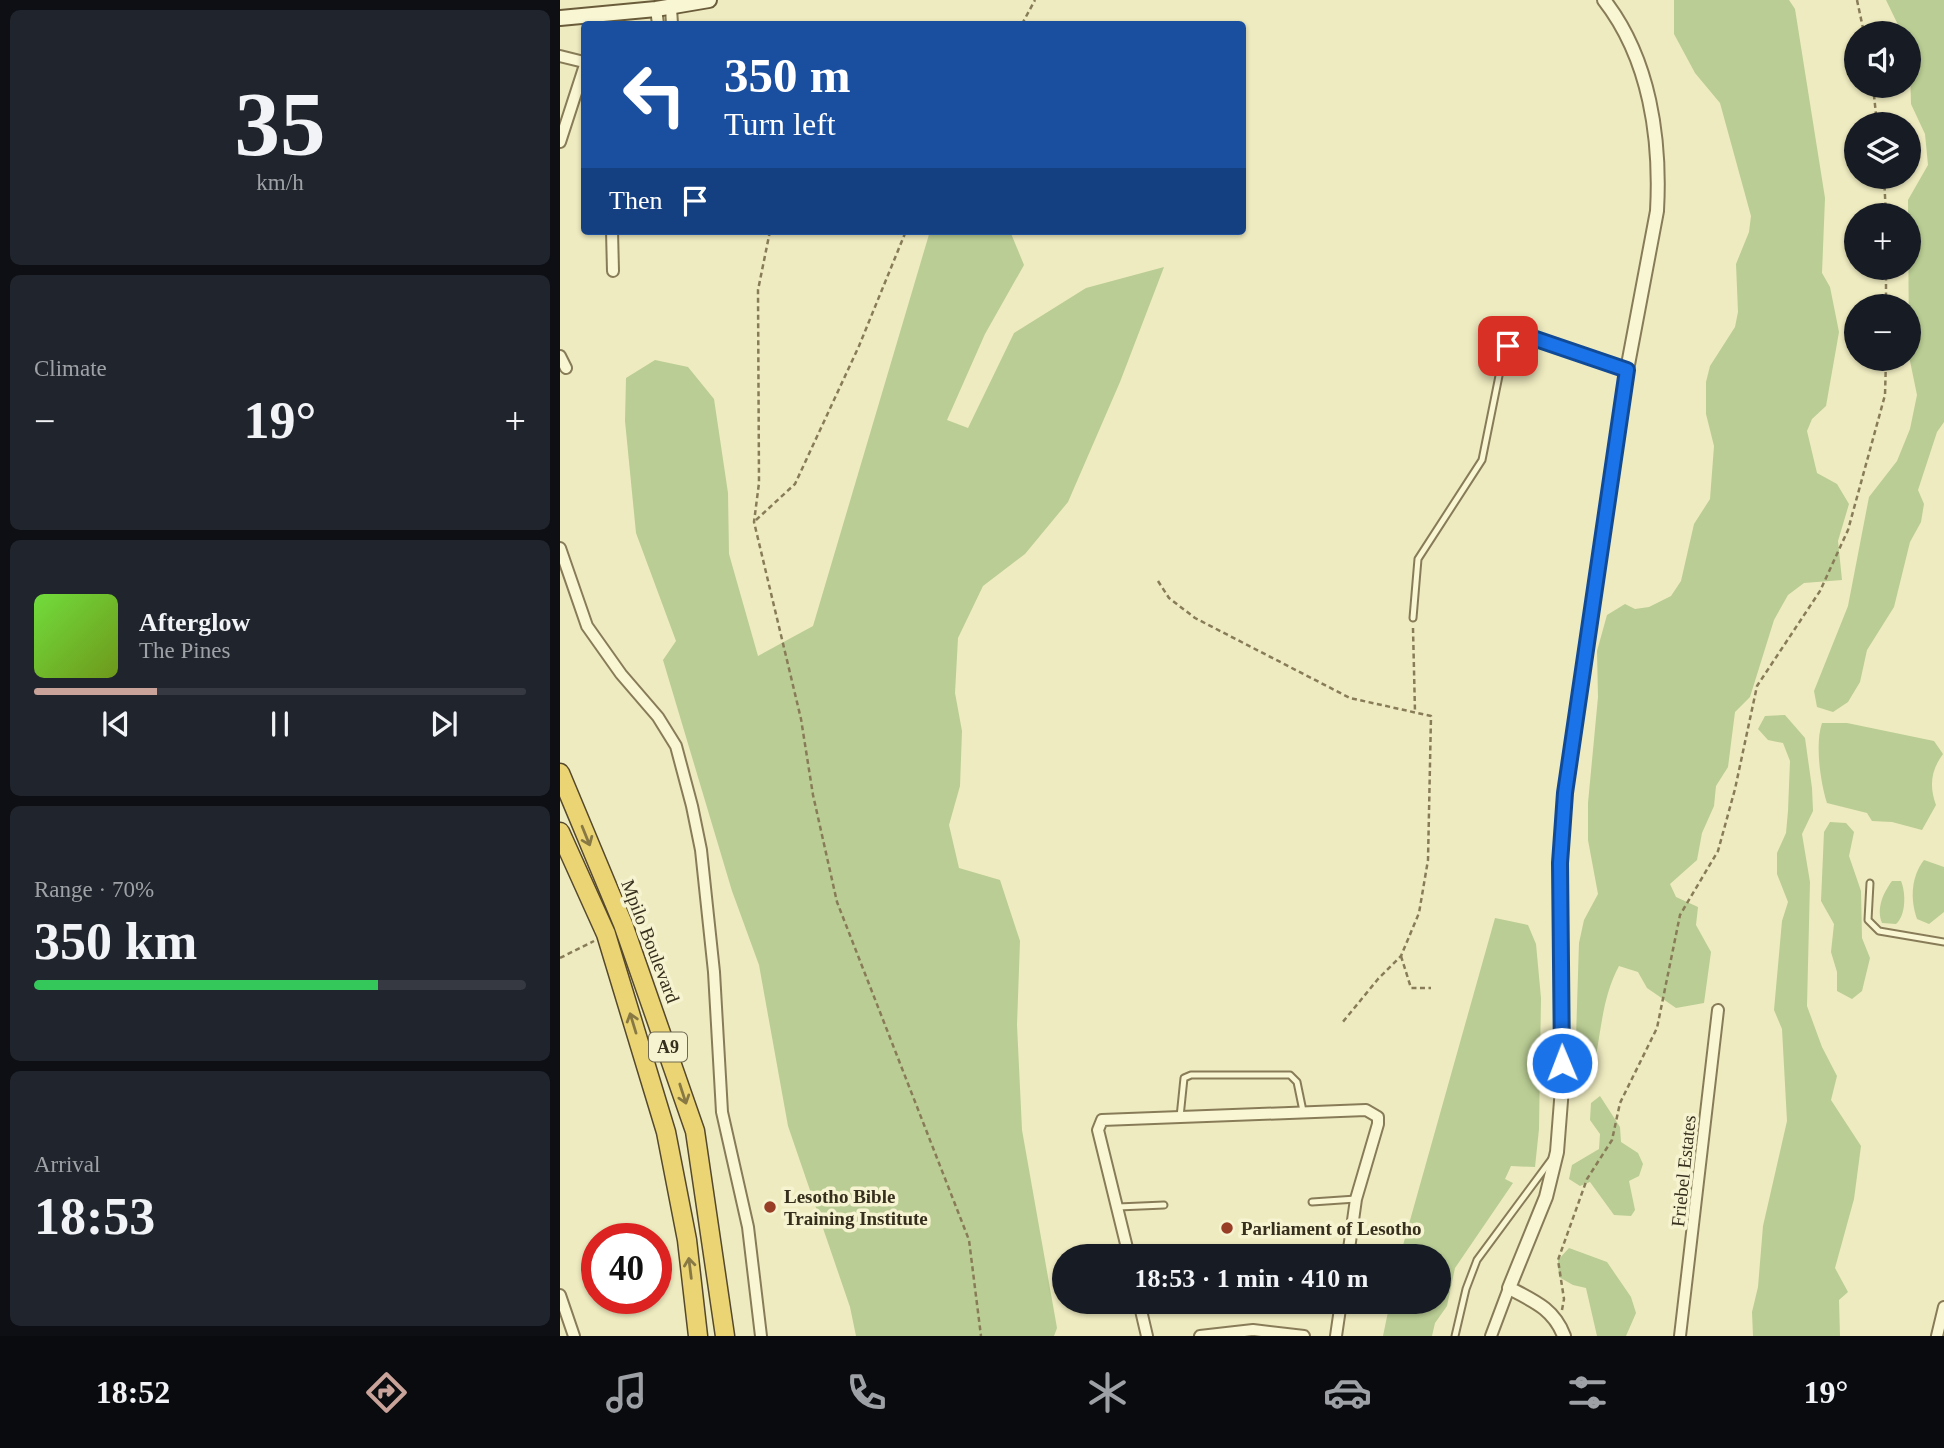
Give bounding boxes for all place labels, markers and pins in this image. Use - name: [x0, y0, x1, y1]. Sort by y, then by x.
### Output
- pin: [1478, 316, 1538, 376]
- place label: Lesotho Bible Training Institute: [784, 1186, 928, 1229]
- marker: Lesotho Bible Training Institute: [762, 1199, 778, 1215]
- place label: Parliament of Lesotho: [1241, 1218, 1421, 1239]
- marker: Parliament of Lesotho: [1219, 1220, 1235, 1236]

